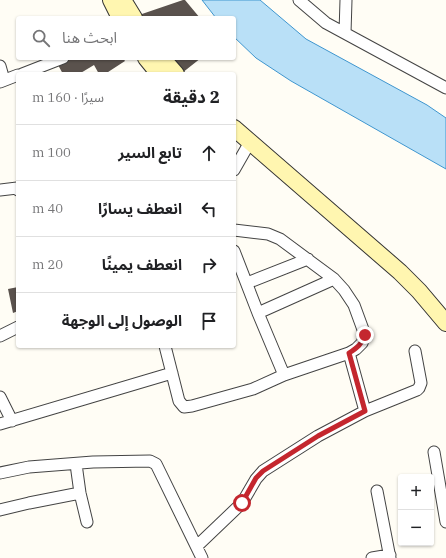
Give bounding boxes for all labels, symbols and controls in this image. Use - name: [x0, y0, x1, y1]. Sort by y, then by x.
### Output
- search box: [16, 16, 236, 60]
- icon: search: [30, 27, 52, 49]
- text: ابحث هنا: [62, 28, 117, 47]
- text: 2 دقيقة: [163, 86, 220, 108]
- text: سيرًا · 160 m: [32, 89, 104, 106]
- icon: ahead: [198, 142, 220, 164]
- text: تابع السير: [118, 143, 182, 162]
- text: 100 m: [32, 144, 71, 161]
- icon: left: [198, 198, 220, 220]
- text: انعطف يسارًا: [98, 199, 182, 218]
- text: 40 m: [32, 200, 63, 217]
- icon: right: [198, 254, 220, 276]
- text: انعطف يمينًا: [102, 255, 182, 274]
- text: 20 m: [32, 256, 63, 273]
- icon: arrive: [198, 310, 220, 332]
- text: الوصول إلى الوجهة: [62, 311, 182, 330]
- route end: [356, 326, 374, 344]
- map controls: [398, 474, 434, 546]
- button: +: [398, 474, 434, 510]
- route start: [233, 494, 251, 512]
- button: −: [398, 510, 434, 546]

